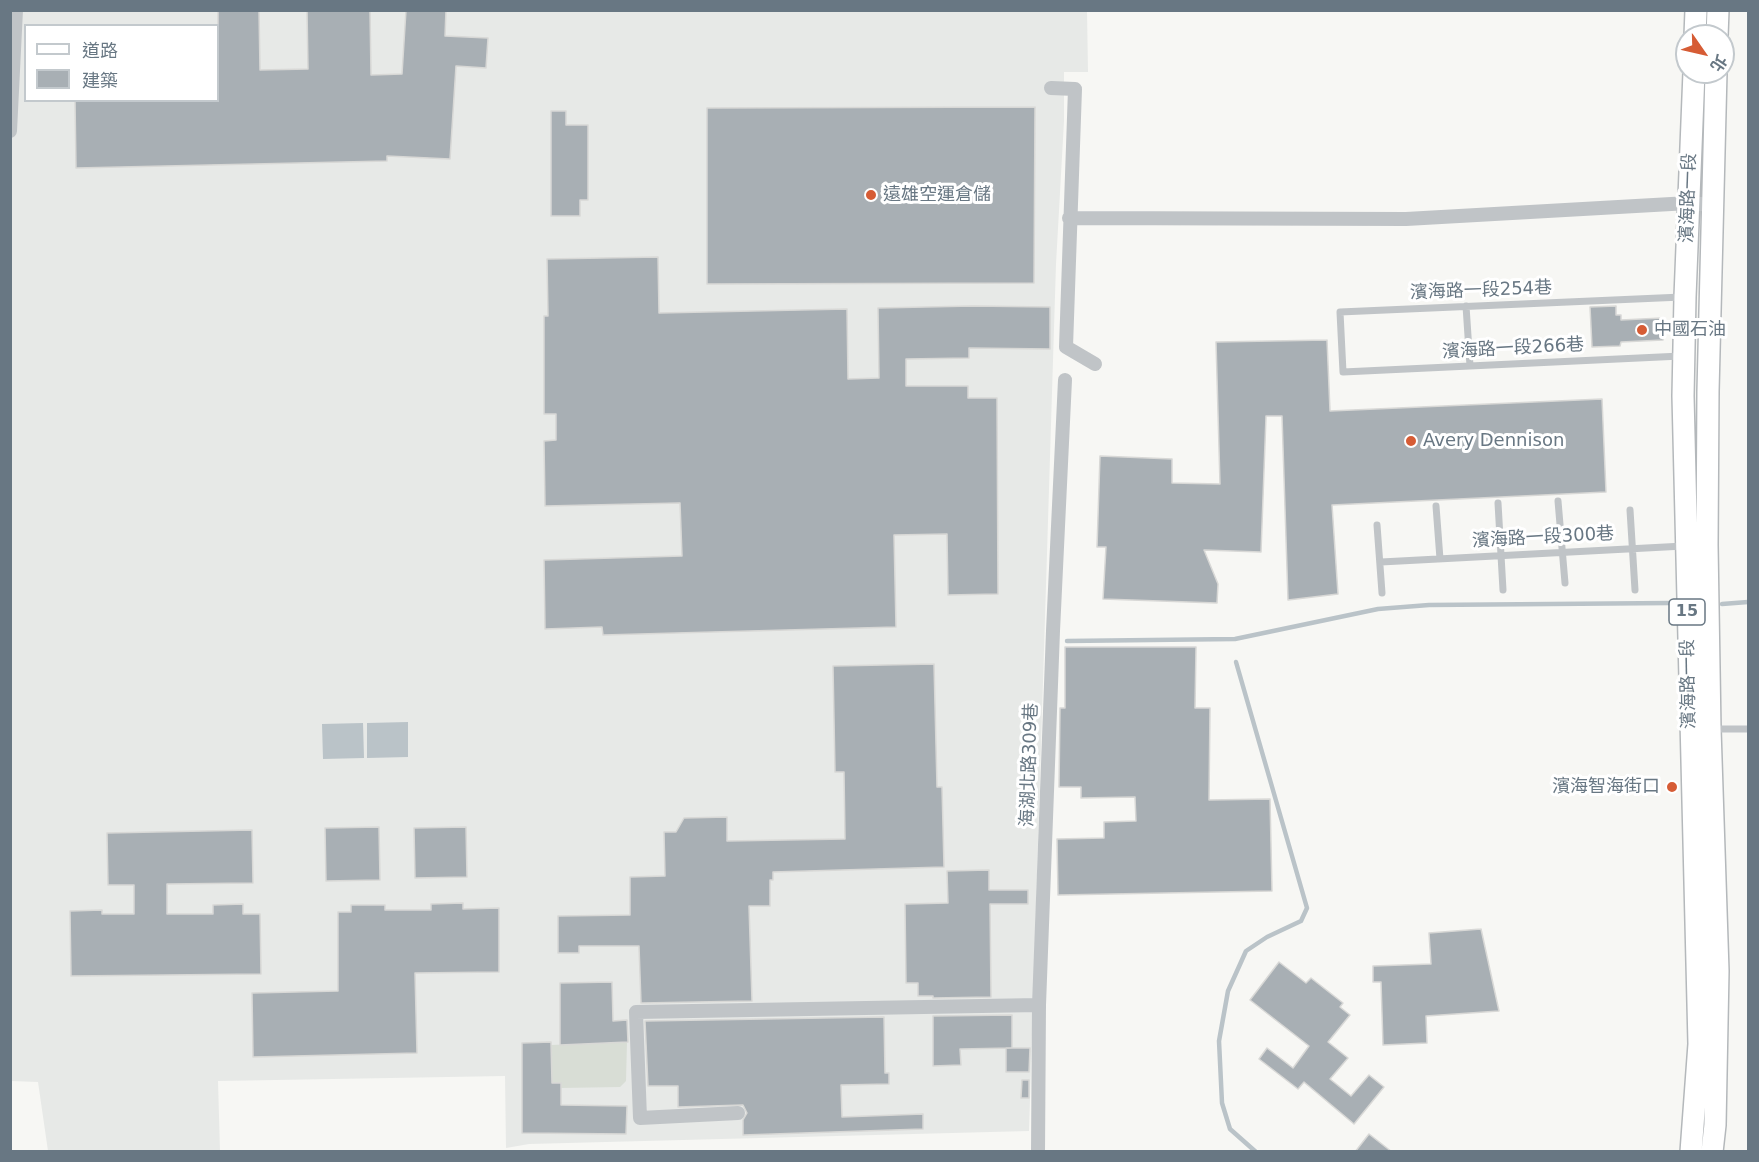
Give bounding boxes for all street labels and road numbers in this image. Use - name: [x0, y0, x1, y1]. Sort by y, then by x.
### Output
- street label: 濱海路一段: [1677, 153, 1701, 243]
- street label: 濱海路一段254巷: [1409, 278, 1553, 304]
- street label: 濱海路一段266巷: [1441, 334, 1585, 364]
- street label: 濱海路一段300巷: [1471, 523, 1615, 553]
- road number: 15: [1669, 599, 1705, 625]
- street label: 濱海路一段: [1677, 639, 1701, 729]
- street label: 海湖北路309巷: [1017, 702, 1043, 828]

